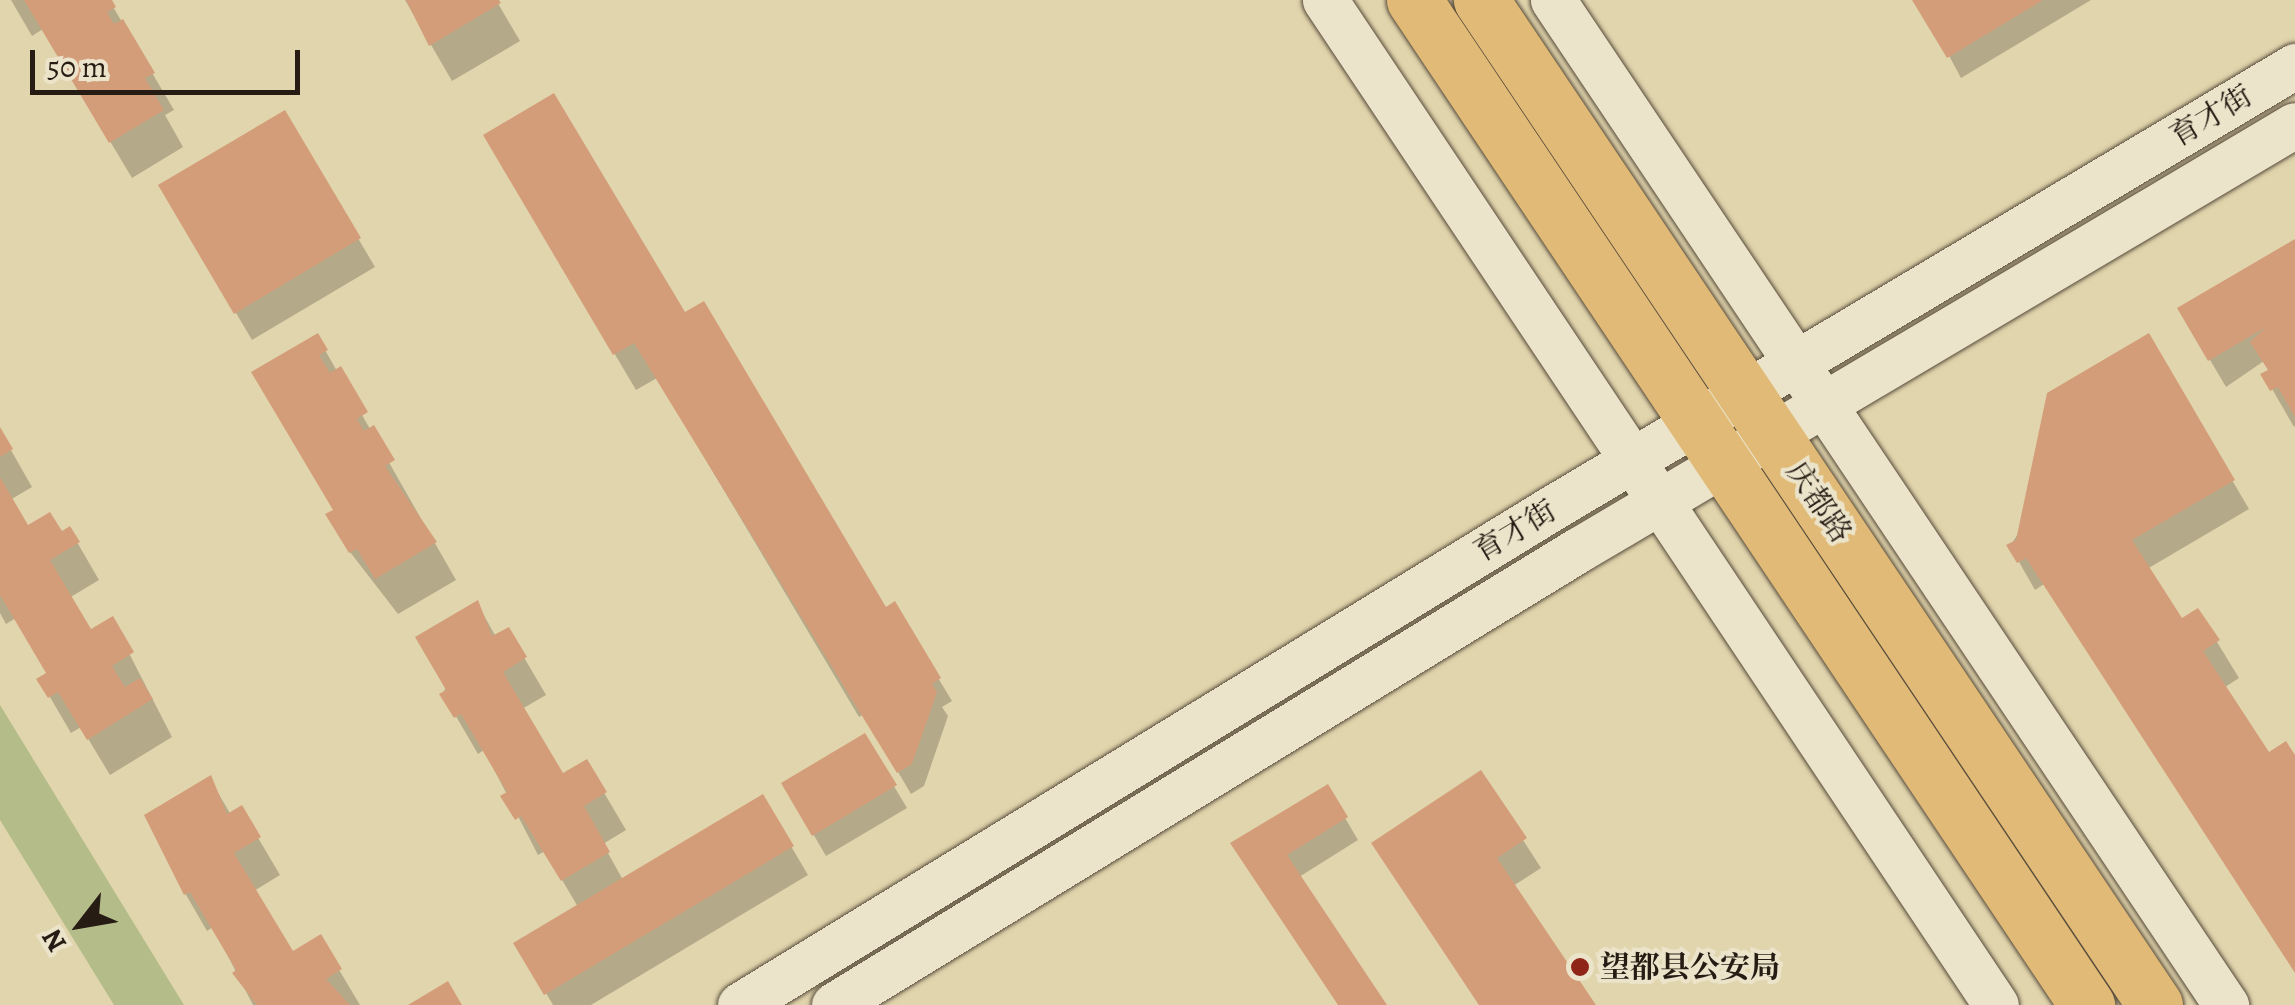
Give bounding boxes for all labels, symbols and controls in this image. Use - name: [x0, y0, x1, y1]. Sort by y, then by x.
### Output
- scale bar: [35, 30, 305, 92]
- text: 50 m: [47, 47, 107, 87]
- street label: 育才街: [2163, 77, 2259, 155]
- street label: 庆都路: [1779, 455, 1859, 549]
- street label: 育才街: [1467, 492, 1563, 570]
- north arrow: [30, 875, 130, 975]
- text: N: [33, 922, 76, 959]
- place label: 望都县公安局: [1600, 949, 1780, 985]
- marker: 望都县公安局: [1569, 956, 1591, 978]

